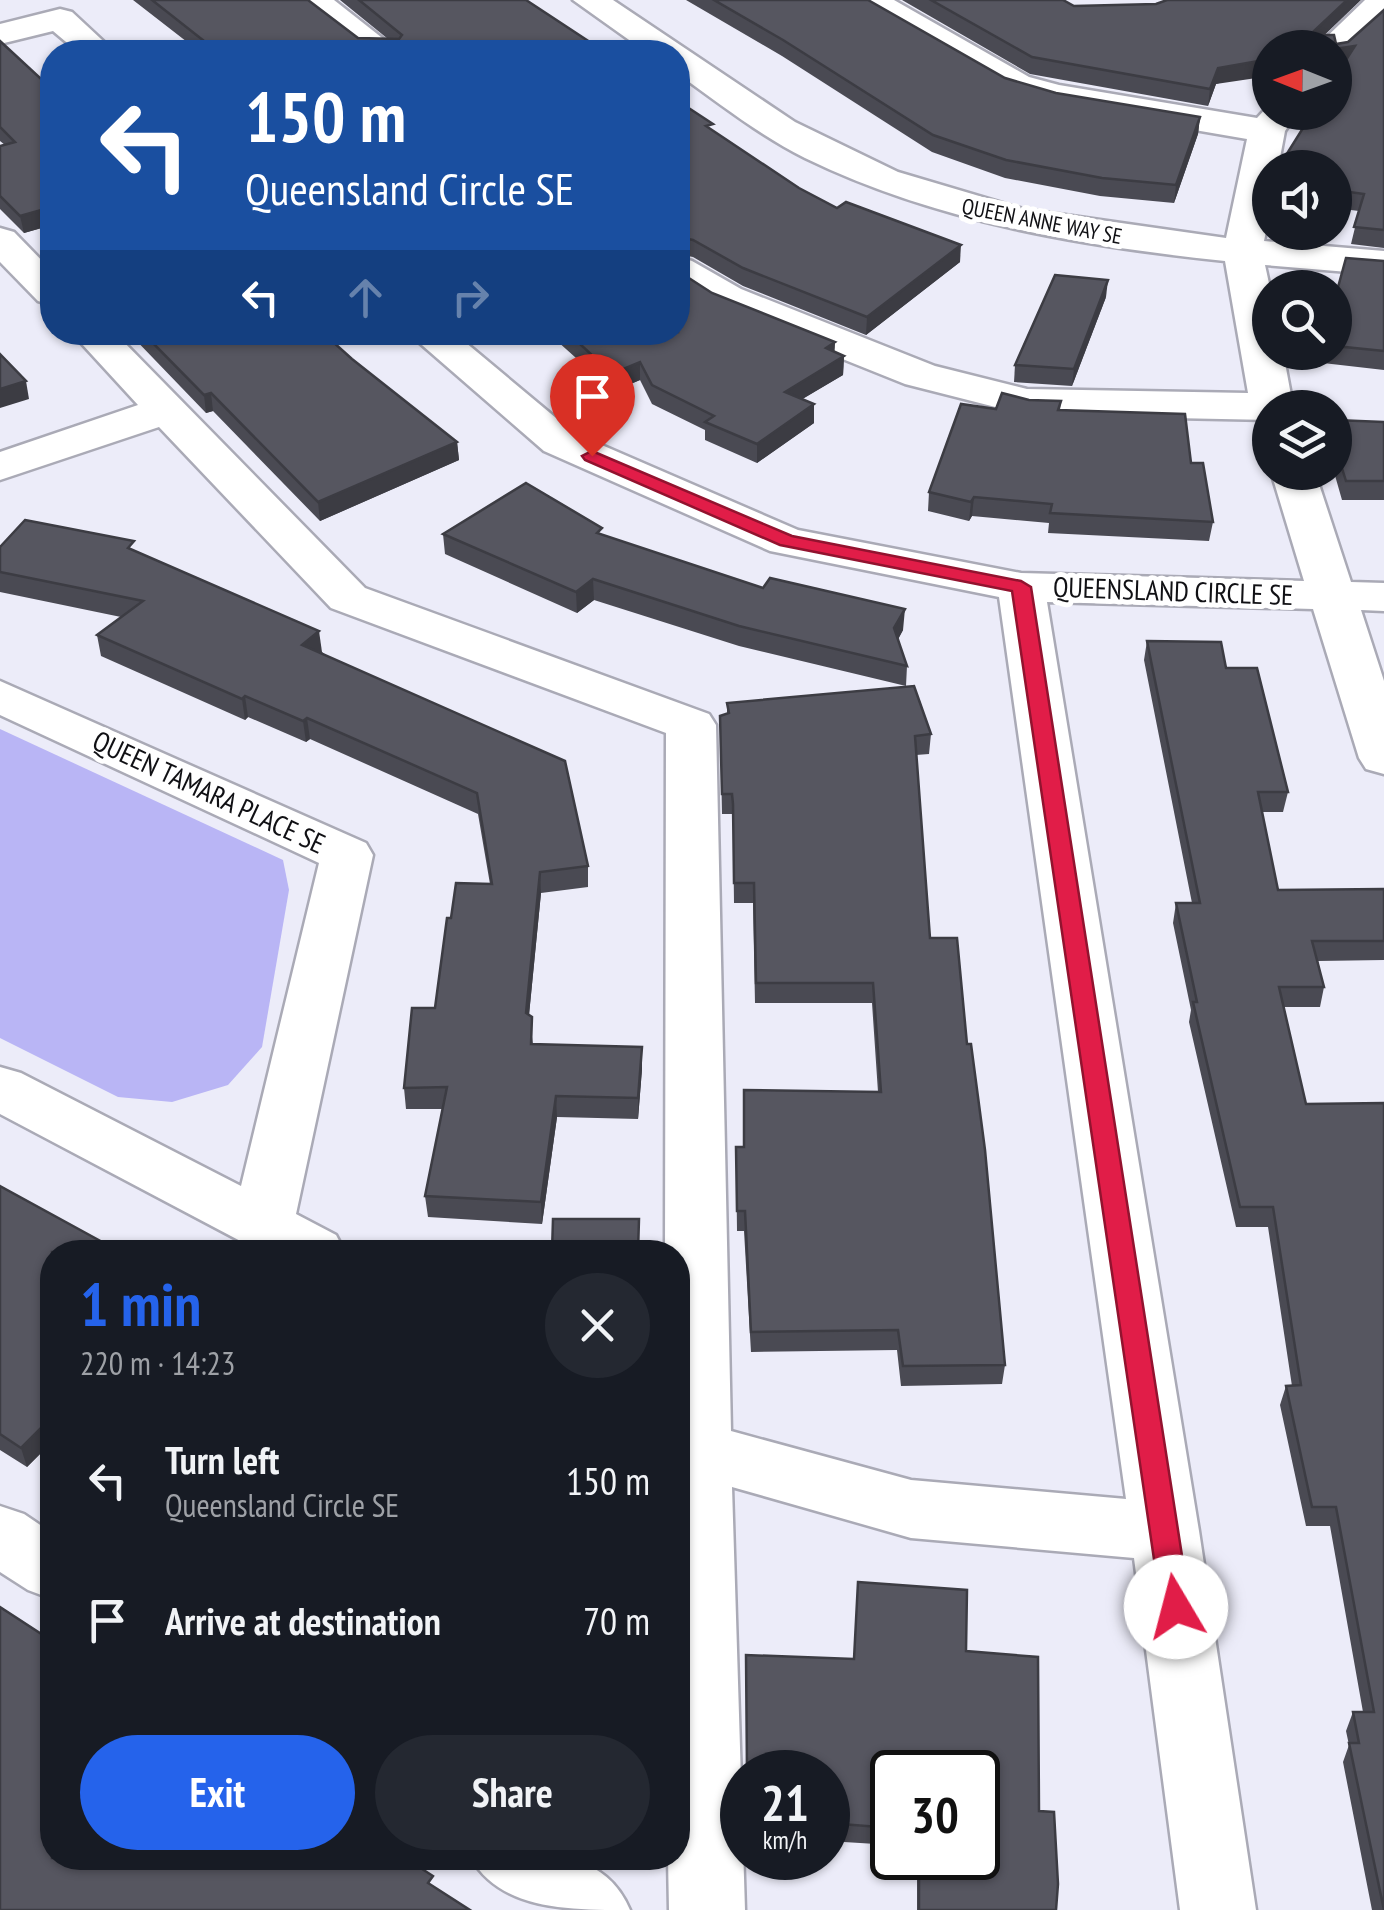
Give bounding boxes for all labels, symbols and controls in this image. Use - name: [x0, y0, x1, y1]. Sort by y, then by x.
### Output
- north arrow: [1252, 30, 1352, 130]
- map controls: [1252, 30, 1352, 490]
- text: 150 m: [245, 71, 406, 161]
- icon: left: [80, 80, 210, 210]
- button: sound: [1252, 150, 1352, 250]
- text: Queensland Circle SE: [245, 159, 574, 217]
- street label: QUEEN ANNE WAY SE: [960, 192, 1124, 250]
- icon: left: [233, 270, 288, 325]
- icon: ahead: [338, 270, 393, 325]
- icon: right: [443, 270, 498, 325]
- button: search: [1252, 270, 1352, 370]
- pin: [550, 354, 635, 457]
- icon: arrive: [565, 369, 620, 424]
- button: layers: [1252, 390, 1352, 490]
- street label: QUEENSLAND CIRCLE SE: [1052, 568, 1294, 613]
- street label: QUEEN TAMARA PLACE SE: [87, 721, 331, 862]
- text: 1 min: [80, 1265, 201, 1343]
- button: close: [545, 1273, 650, 1378]
- text: 220 m · 14:23: [80, 1342, 235, 1384]
- text: Turn left: [165, 1435, 279, 1484]
- icon: left: [80, 1453, 135, 1508]
- text: 150 m: [566, 1456, 650, 1505]
- text: Queensland Circle SE: [165, 1484, 399, 1526]
- position arrow: [1124, 1555, 1228, 1659]
- icon: arrive: [80, 1593, 135, 1648]
- text: Arrive at destination: [165, 1596, 441, 1645]
- text: 70 m: [583, 1596, 650, 1645]
- button: Exit: [80, 1735, 355, 1850]
- button: Share: [375, 1735, 650, 1850]
- speed limit sign: 30: [870, 1750, 1000, 1880]
- text: 21: [761, 1770, 809, 1835]
- text: km/h: [763, 1824, 807, 1856]

